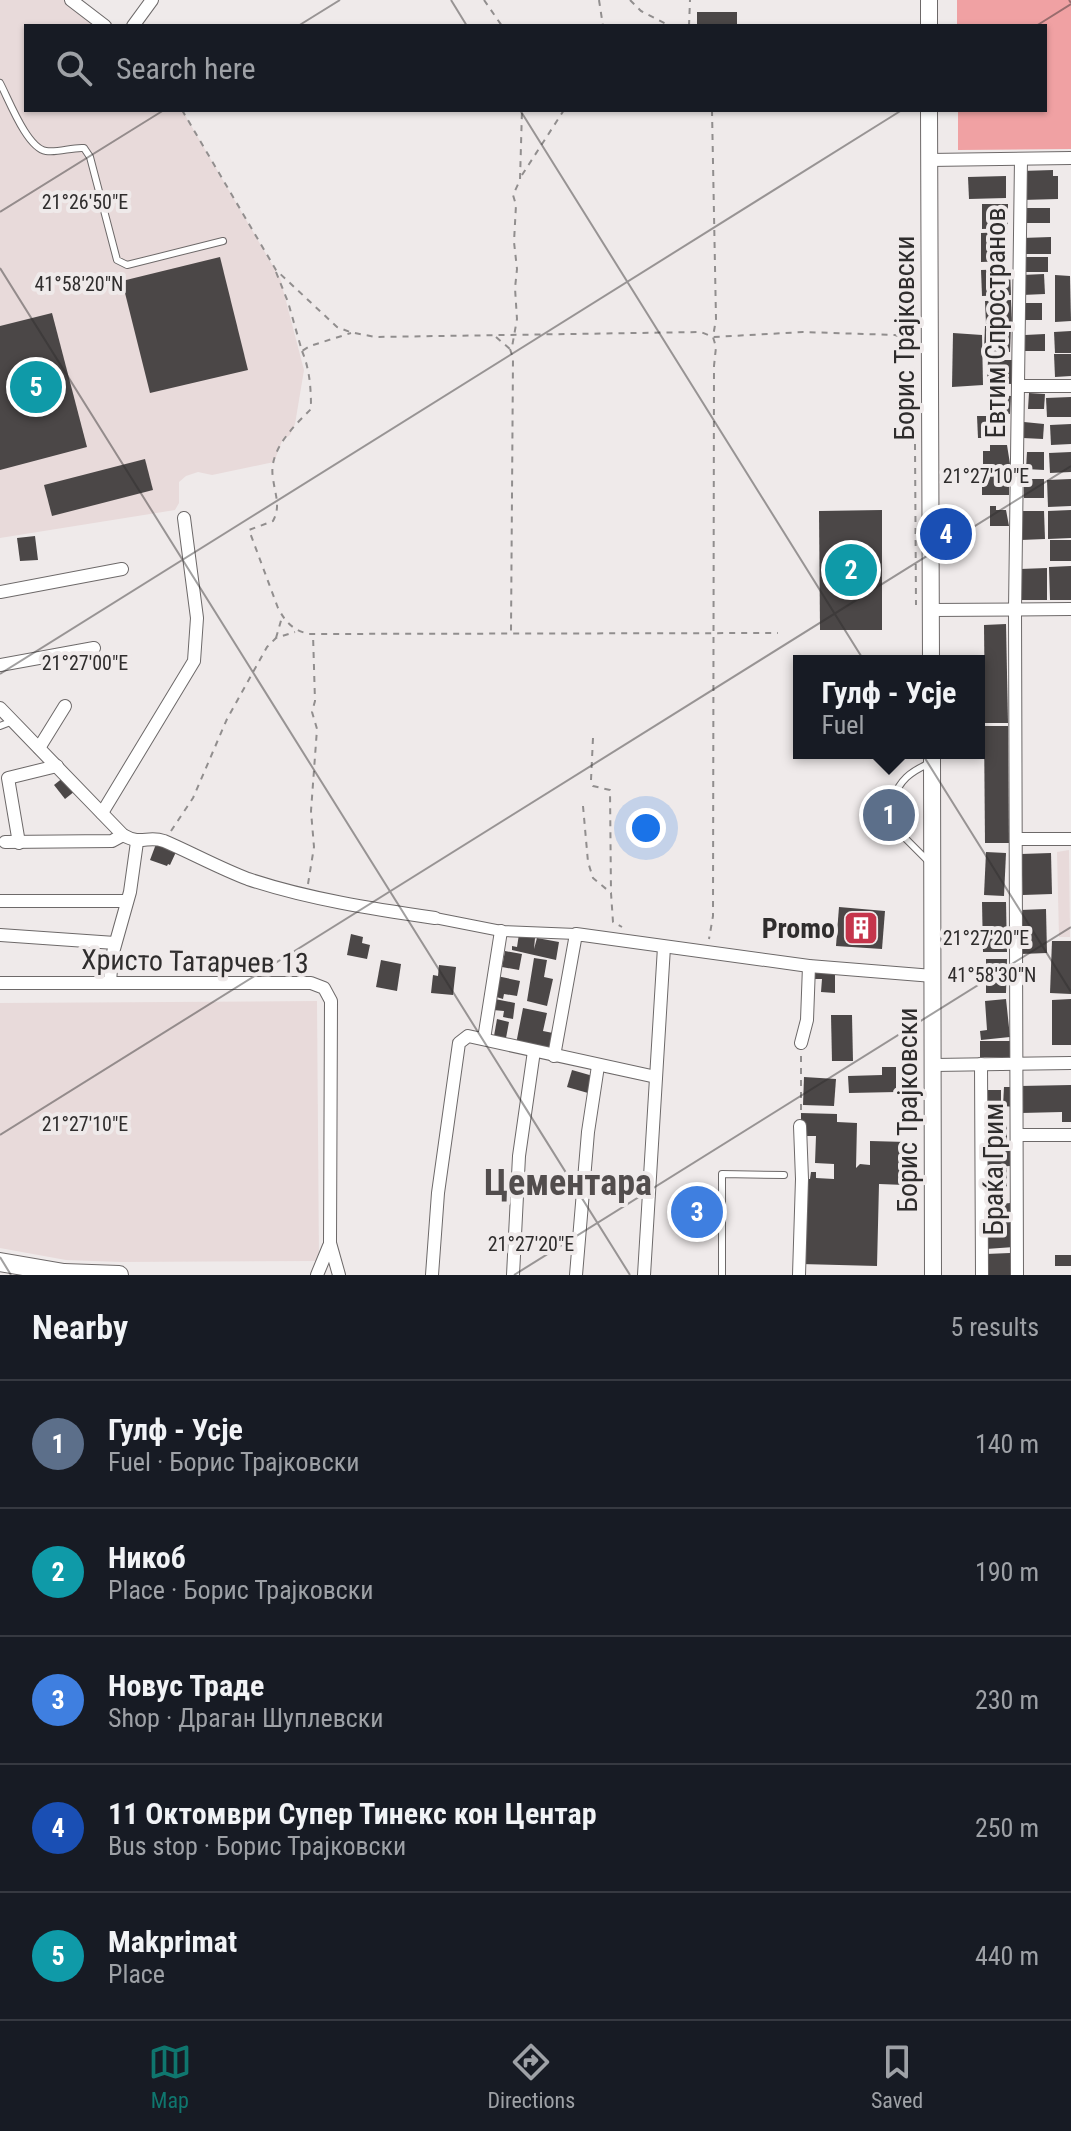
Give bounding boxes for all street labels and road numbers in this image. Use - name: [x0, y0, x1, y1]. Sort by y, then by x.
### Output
- street label: Евтим Спространов: [979, 208, 1012, 439]
- street label: Борис Трајковски: [888, 236, 921, 440]
- street label: Христо Татарчев 13: [81, 943, 309, 980]
- street label: Борис Трајковски: [891, 1008, 924, 1212]
- street label: Браќа Грим: [977, 1103, 1010, 1235]

